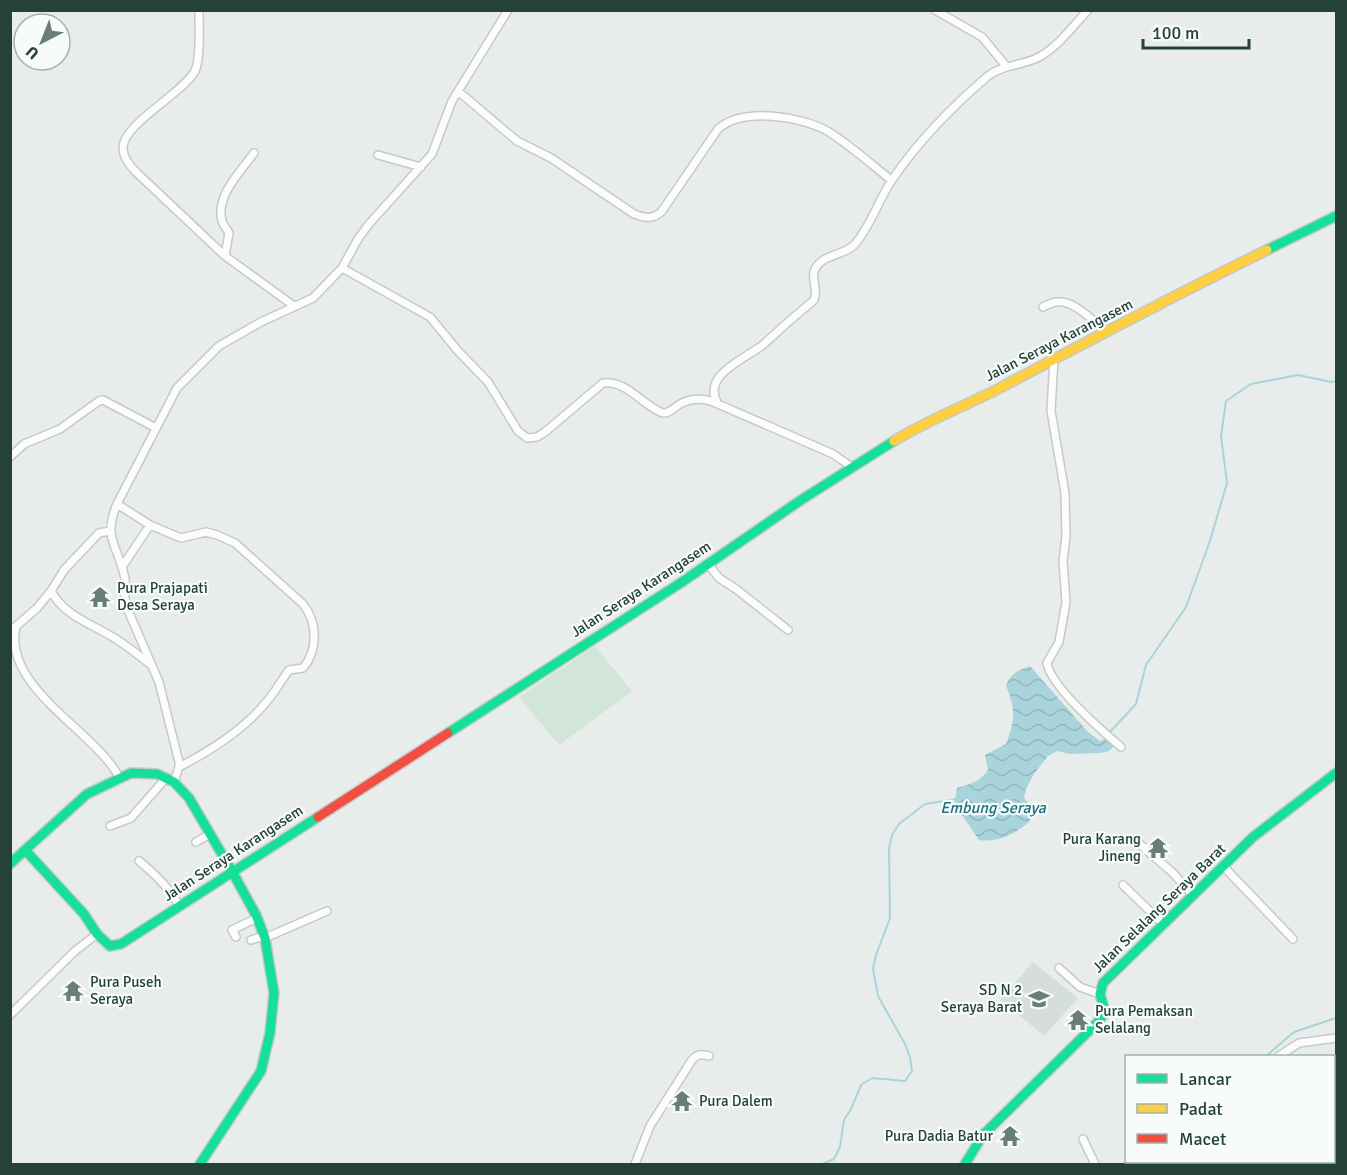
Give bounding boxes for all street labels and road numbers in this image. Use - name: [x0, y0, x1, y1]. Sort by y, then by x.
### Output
- street label: Jalan Seraya Karangasem: [982, 295, 1136, 385]
- street label: Jalan Seraya Karangasem: [568, 537, 714, 641]
- street label: Jalan Seraya Karangasem: [160, 801, 306, 905]
- street label: Jalan Selalang Seraya Barat: [1089, 840, 1229, 976]

